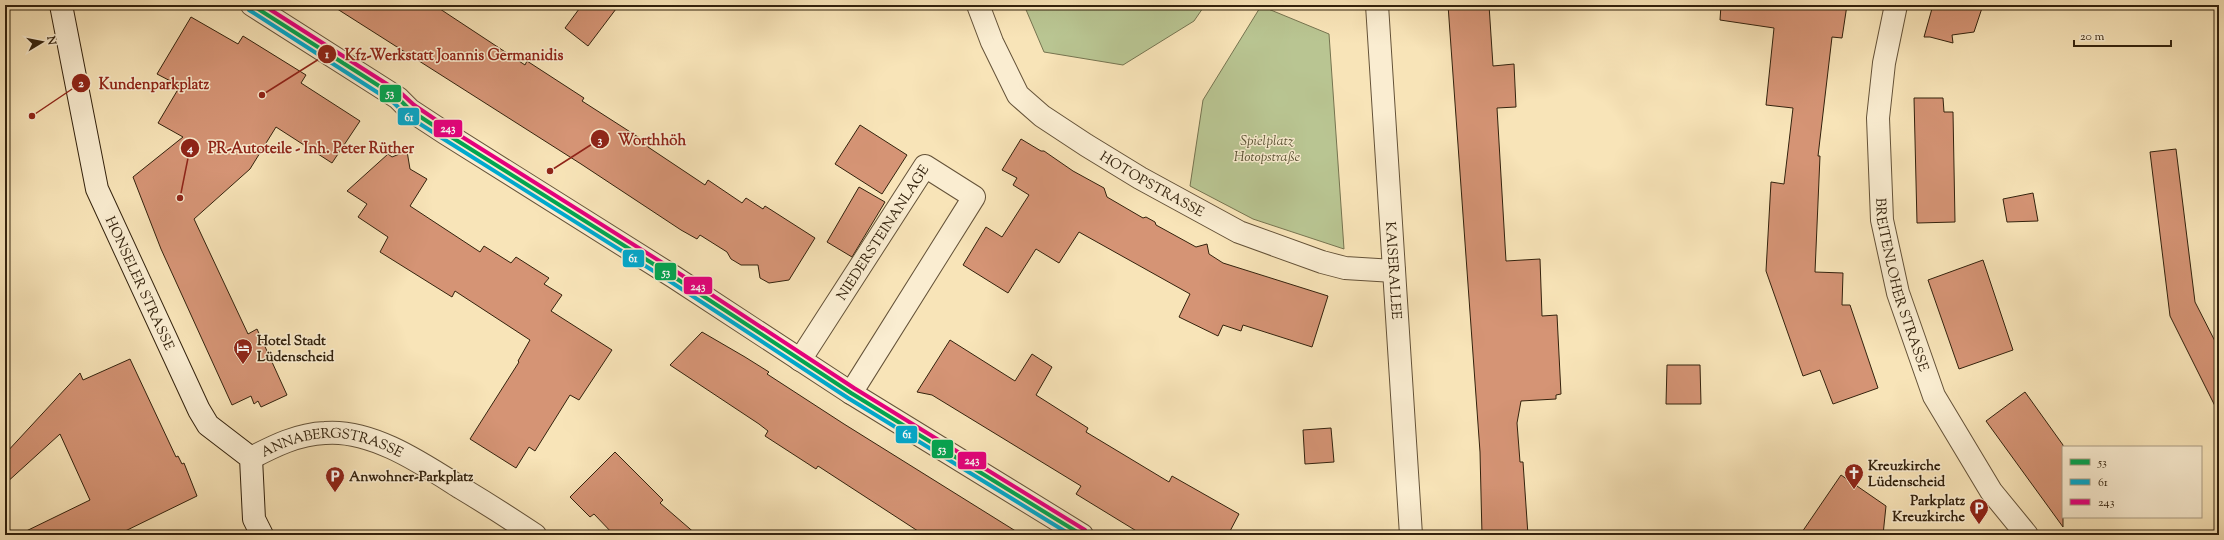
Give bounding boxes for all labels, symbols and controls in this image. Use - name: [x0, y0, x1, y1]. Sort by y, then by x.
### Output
- north arrow: [22, 22, 62, 62]
- scale bar: [2074, 22, 2171, 48]
- text: 20 m: [2080, 28, 2105, 46]
- text: N: [42, 34, 60, 46]
- callout: Kfz-Werkstatt Joannis Germanidis: [317, 41, 571, 68]
- text: 1: [324, 46, 330, 64]
- text: Kfz-Werkstatt Joannis Germanidis: [345, 46, 563, 67]
- callout: Kundenparkplatz: [71, 70, 217, 97]
- text: 2: [78, 75, 84, 93]
- text: Kundenparkplatz: [99, 75, 209, 96]
- line badge: 53: [379, 84, 402, 103]
- text: 53: [385, 86, 395, 102]
- line badge: 61: [397, 107, 420, 126]
- text: 61: [404, 110, 414, 126]
- line badge: 243: [433, 119, 463, 138]
- text: 243: [440, 121, 456, 137]
- callout: Worthhöh: [590, 126, 695, 153]
- text: Worthhöh: [618, 131, 686, 152]
- text: 3: [598, 132, 603, 150]
- park label: Spielplatz Hotopstraße: [1234, 132, 1301, 168]
- callout: PR-Autoteile - Inh. Peter Rüther: [180, 134, 422, 161]
- text: PR-Autoteile - Inh. Peter Rüther: [208, 139, 414, 160]
- text: 4: [186, 140, 193, 158]
- street label: HOTOPSTRASSE: [1095, 148, 1208, 223]
- street label: NIEDERSTEINANLAGE: [833, 161, 935, 305]
- street label: BREITENLOHER STRASSE: [1869, 198, 1933, 375]
- street label: HONSELER STRASSE: [99, 214, 178, 355]
- street label: KAISERALLEE: [1379, 221, 1405, 321]
- line badge: 61: [622, 249, 645, 268]
- text: 61: [628, 251, 638, 267]
- line badge: 53: [654, 262, 677, 281]
- text: 53: [661, 265, 671, 281]
- line badge: 243: [683, 276, 713, 295]
- text: 243: [690, 279, 706, 295]
- place label: Hotel Stadt Lüdenscheid: [257, 332, 334, 368]
- hotel icon: Hotel Stadt Lüdenscheid: [232, 337, 254, 365]
- text: ANNABERGSTRASSE: [258, 425, 407, 464]
- line badge: 61: [895, 425, 918, 444]
- text: 61: [902, 427, 912, 443]
- line badge: 53: [931, 439, 954, 459]
- text: 53: [937, 442, 947, 458]
- legend: [2062, 446, 2202, 518]
- street label: ANNABERGSTRASSE: [258, 448, 406, 464]
- line badge: 243: [957, 451, 987, 470]
- text: 243: [964, 453, 980, 469]
- text: 53: [2097, 454, 2107, 472]
- place label: Kreuzkirche Lüdenscheid: [1868, 457, 1945, 493]
- church icon: Kreuzkirche Lüdenscheid: [1843, 462, 1865, 490]
- parking icon: Anwohner-Parkplatz: [324, 465, 346, 493]
- place label: Anwohner-Parkplatz: [349, 468, 474, 488]
- text: 61: [2098, 474, 2108, 492]
- place label: Parkplatz Kreuzkirche: [1892, 492, 1966, 528]
- text: 243: [2098, 494, 2115, 512]
- parking icon: Parkplatz Kreuzkirche: [1968, 497, 1990, 525]

